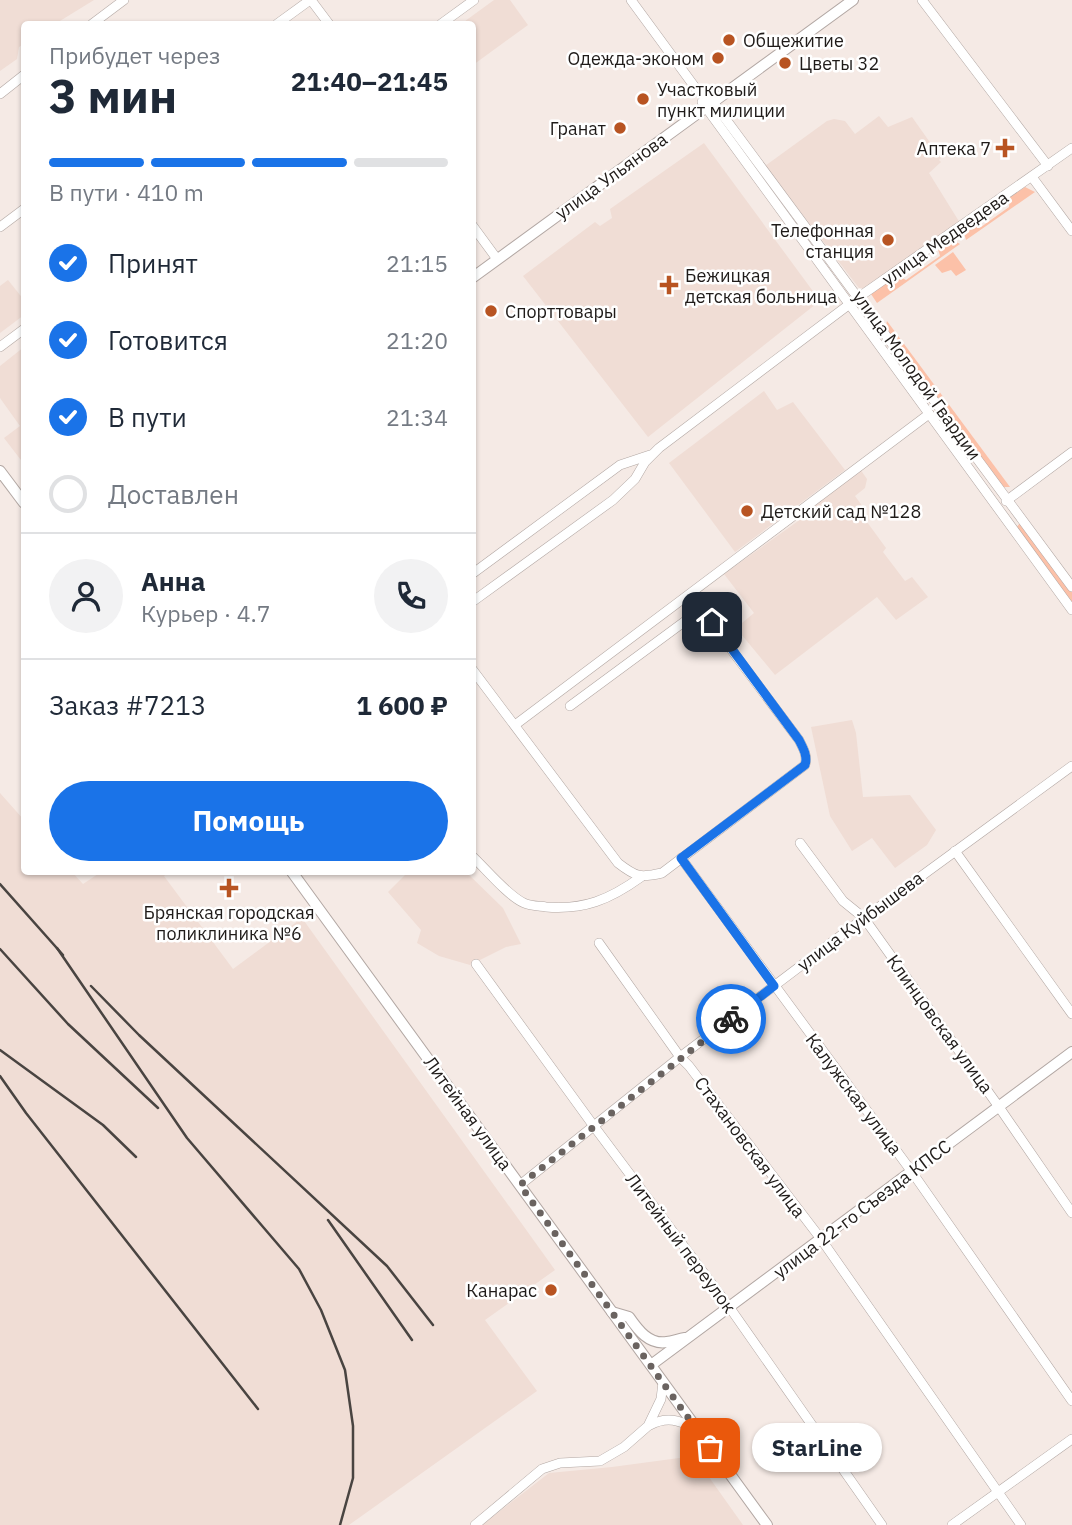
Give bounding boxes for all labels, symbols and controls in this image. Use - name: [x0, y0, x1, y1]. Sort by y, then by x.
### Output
- place label: Общежитие: [743, 29, 844, 52]
- marker: Общежитие: [721, 32, 737, 48]
- text: Прибудет через: [49, 40, 221, 70]
- place label: Одежда-эконом: [568, 47, 704, 70]
- marker: Одежда-эконом: [710, 50, 726, 66]
- place label: Цветы 32: [799, 52, 879, 75]
- marker: Цветы 32: [777, 55, 793, 71]
- text: 21:40–21:45: [291, 64, 448, 98]
- text: 3 мин: [49, 66, 177, 126]
- place label: Участковый пункт милиции: [657, 78, 785, 122]
- marker: Участковый пункт милиции: [635, 91, 651, 107]
- place label: Гранат: [550, 117, 606, 140]
- marker: Гранат: [612, 120, 628, 136]
- street label: улица Ульянова: [550, 127, 672, 224]
- place label: Аптека 7: [917, 137, 991, 160]
- marker: Аптека 7: [997, 140, 1013, 156]
- text: В пути · 410 m: [49, 177, 204, 207]
- street label: улица Медведева: [877, 185, 1013, 290]
- place label: Телефонная станция: [771, 219, 874, 263]
- marker: Телефонная станция: [880, 232, 896, 248]
- icon: check: [49, 244, 87, 282]
- text: Принят: [108, 246, 198, 280]
- text: 21:15: [386, 248, 448, 278]
- place label: Бежицкая детская больница: [685, 264, 838, 308]
- marker: Бежицкая детская больница: [659, 275, 679, 295]
- street label: улица Молодой Гвардии: [848, 286, 986, 464]
- place label: Спорттовары: [505, 300, 617, 323]
- marker: Спорттовары: [483, 303, 499, 319]
- icon: check: [49, 321, 87, 359]
- text: Готовится: [108, 323, 228, 357]
- text: 21:20: [386, 325, 448, 355]
- icon: check: [49, 398, 87, 436]
- text: В пути: [108, 400, 187, 434]
- text: 21:34: [386, 402, 448, 432]
- text: Доставлен: [108, 477, 239, 511]
- place label: Детский сад №128: [761, 500, 921, 523]
- marker: Детский сад №128: [739, 503, 755, 519]
- button: person: [49, 559, 123, 633]
- button: phone: [374, 559, 448, 633]
- text: Анна: [141, 564, 205, 598]
- pin: [682, 592, 742, 652]
- text: Курьер · 4.7: [141, 598, 271, 628]
- icon: home: [693, 603, 731, 641]
- text: Заказ #7213: [49, 688, 206, 722]
- text: 1 600 ₽: [356, 688, 448, 722]
- button: Помощь: [49, 781, 448, 861]
- street label: улица Куйбышева: [792, 866, 928, 976]
- marker: Брянская городская поликлиника №6: [219, 878, 239, 898]
- place label: Брянская городская поликлиника №6: [143, 901, 315, 945]
- street label: Клинцовская улица: [882, 950, 998, 1098]
- courier: [696, 984, 766, 1054]
- icon: bike: [712, 1000, 750, 1038]
- street label: Калужская улица: [801, 1029, 907, 1160]
- street label: Литейная улица: [419, 1051, 517, 1175]
- street label: Стахановская улица: [689, 1072, 811, 1222]
- street label: улица 22-го Съезда КПСС: [769, 1135, 955, 1283]
- street label: Литейный переулок: [621, 1168, 741, 1318]
- place label: Канарас: [466, 1279, 537, 1302]
- marker: Канарас: [543, 1282, 559, 1298]
- pin: [680, 1418, 740, 1478]
- callout: StarLine: [752, 1424, 882, 1472]
- icon: bag: [691, 1429, 729, 1467]
- text: StarLine: [772, 1432, 862, 1462]

